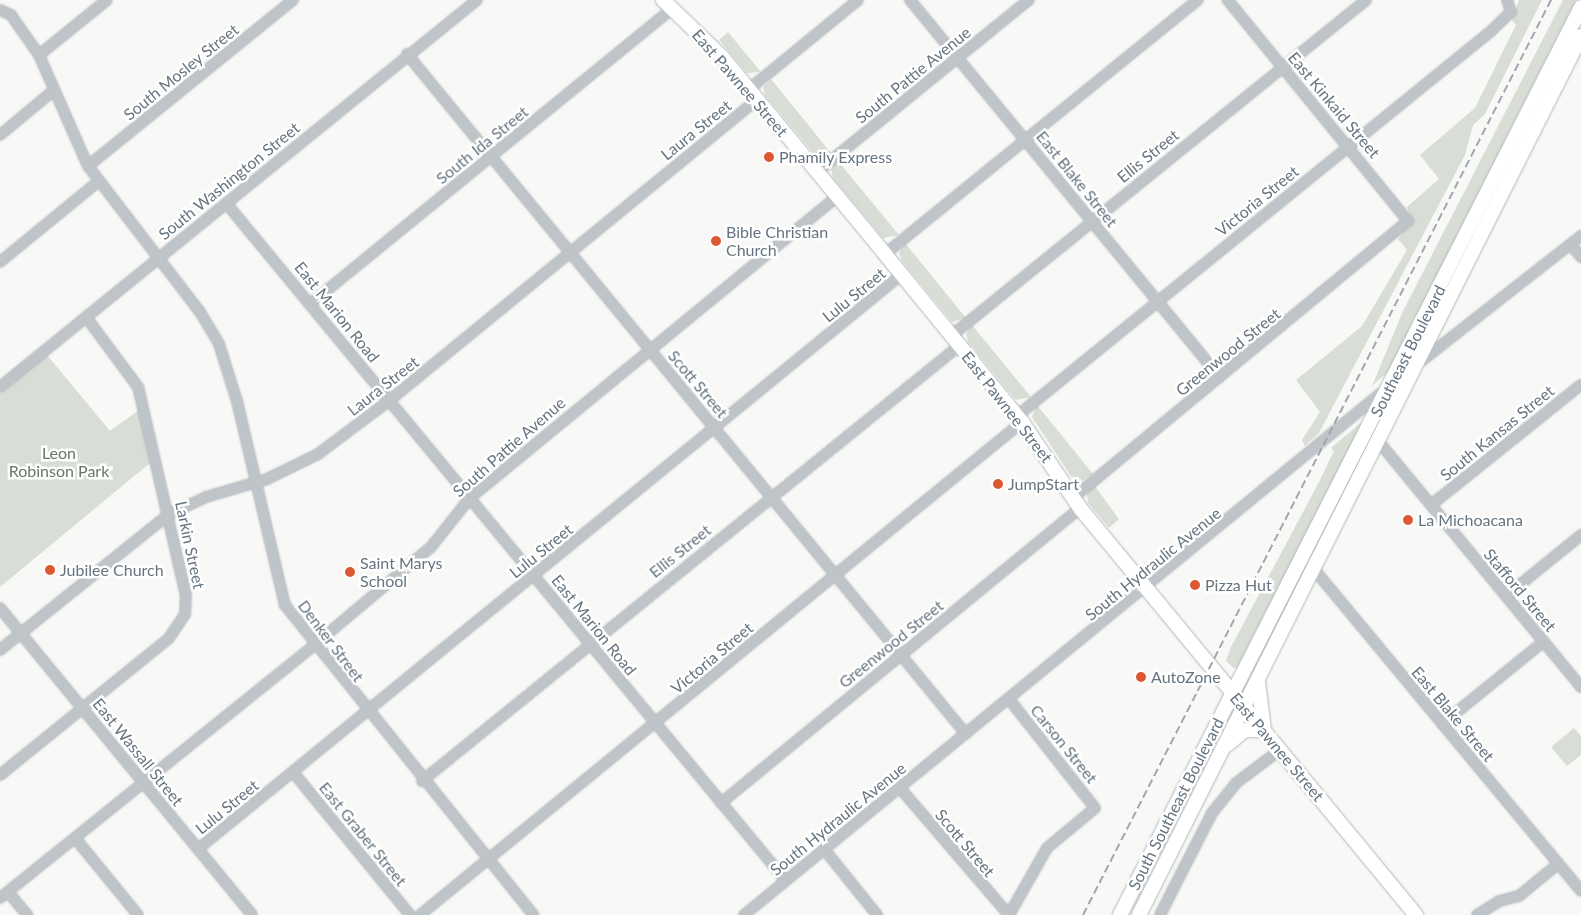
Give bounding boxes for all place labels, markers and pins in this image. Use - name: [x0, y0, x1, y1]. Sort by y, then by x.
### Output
- place label: Phamily Express: [779, 147, 893, 167]
- marker: Phamily Express: [763, 151, 775, 163]
- place label: Bible Christian Church: [726, 222, 828, 260]
- marker: Bible Christian Church: [710, 235, 722, 247]
- place label: JumpStart: [1008, 474, 1079, 494]
- marker: JumpStart: [992, 478, 1004, 490]
- place label: La Michoacana: [1418, 510, 1523, 530]
- marker: La Michoacana: [1402, 514, 1414, 526]
- place label: Saint Marys School: [360, 553, 442, 591]
- place label: Jubilee Church: [60, 560, 164, 580]
- marker: Jubilee Church: [44, 564, 56, 576]
- marker: Saint Marys School: [344, 566, 356, 578]
- place label: Pizza Hut: [1205, 575, 1272, 595]
- marker: Pizza Hut: [1189, 579, 1201, 591]
- place label: AutoZone: [1151, 667, 1221, 687]
- marker: AutoZone: [1135, 671, 1147, 683]

